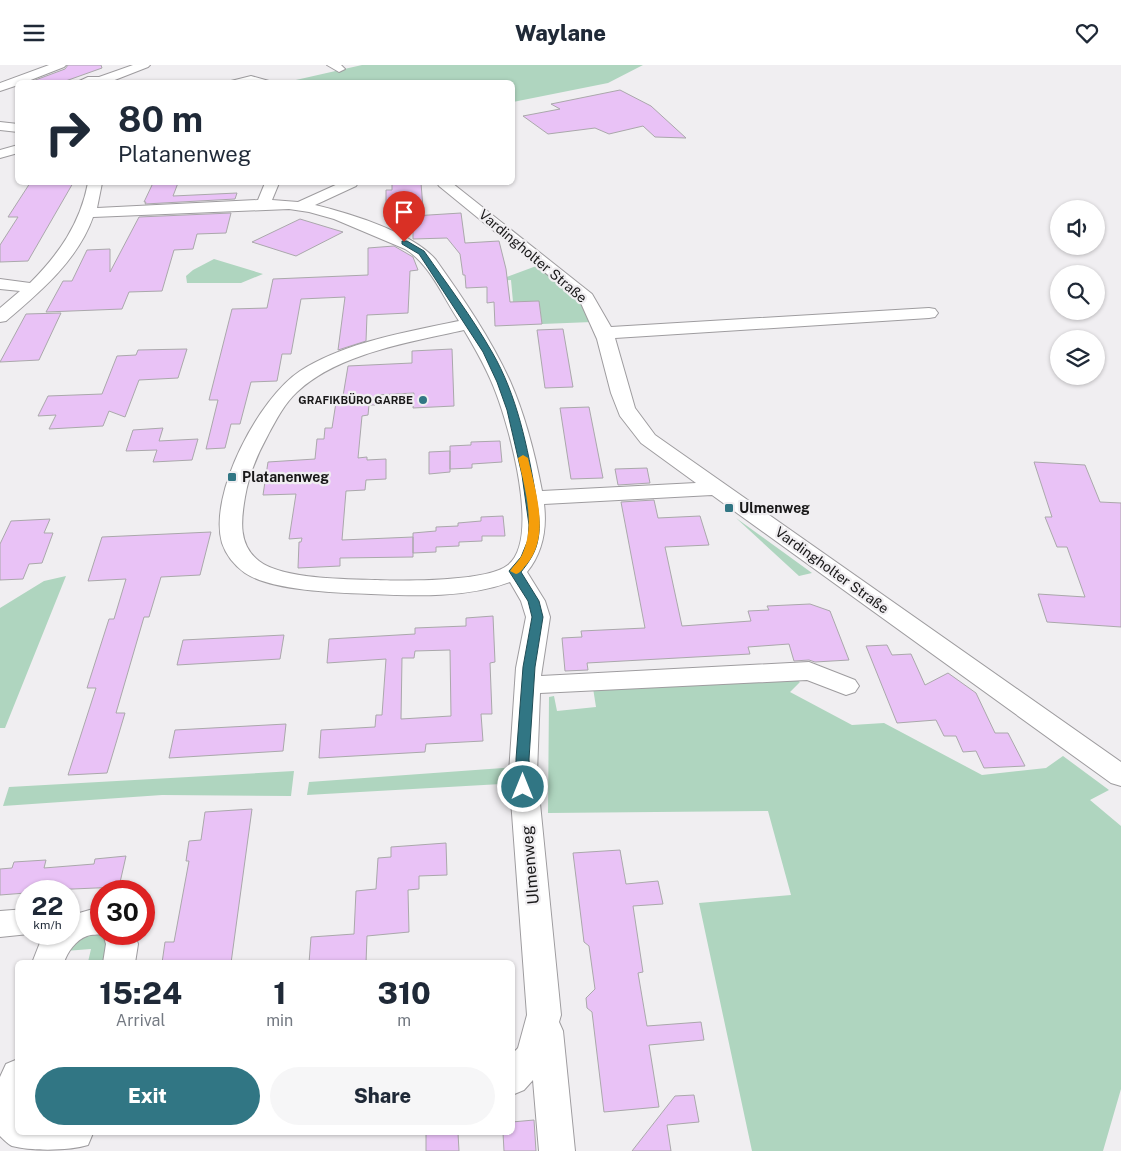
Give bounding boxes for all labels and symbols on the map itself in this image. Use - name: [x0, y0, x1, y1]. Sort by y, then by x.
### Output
- pin: [383, 191, 425, 242]
- street label: Vardingholter Straße: [476, 206, 590, 306]
- place label: GRAFIKBÜRO GARBE: [298, 392, 413, 406]
- marker: GRAFIKBÜRO GARBE: [417, 394, 429, 406]
- place label: Platanenweg: [242, 469, 329, 485]
- marker: Platanenweg: [226, 471, 238, 483]
- place label: Ulmenweg: [739, 500, 810, 516]
- marker: Ulmenweg: [723, 502, 735, 514]
- street label: Vardingholter Straße: [772, 524, 892, 617]
- position arrow: [496, 760, 548, 812]
- street label: Ulmenweg: [517, 825, 543, 905]
- speed limit sign: 30: [90, 880, 155, 945]

